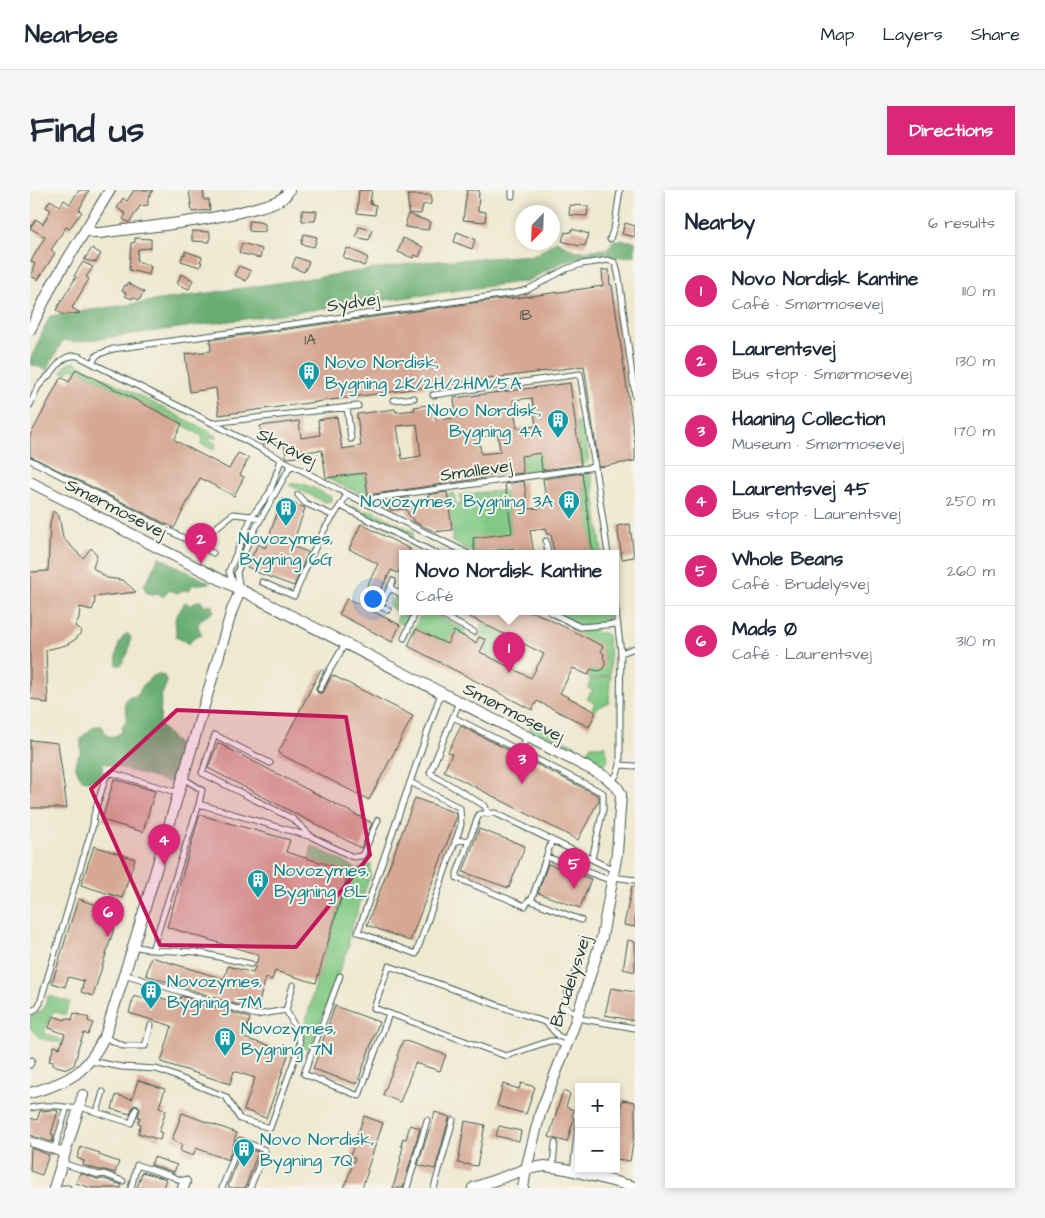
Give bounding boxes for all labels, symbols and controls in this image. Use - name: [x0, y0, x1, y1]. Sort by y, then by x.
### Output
- text: Nearbee: [25, 18, 118, 52]
- text: Map: [820, 22, 854, 47]
- text: Layers: [882, 22, 943, 47]
- text: Share: [971, 22, 1020, 47]
- text: Find us: [30, 106, 144, 155]
- button: Directions: [887, 106, 1015, 155]
- north arrow: [515, 205, 560, 250]
- text: Nearby: [685, 208, 755, 237]
- text: 6 results: [928, 212, 995, 234]
- text: Novo Nordisk Kantine: [732, 266, 918, 293]
- text: 1: [700, 280, 702, 302]
- text: 110 m: [962, 280, 995, 302]
- street label: Sydvej: [325, 286, 382, 320]
- text: Café · Smørmosevej: [732, 293, 883, 315]
- house number: 1B: [520, 305, 533, 326]
- house number: 1A: [304, 330, 316, 351]
- text: Laurentsvej: [732, 336, 835, 363]
- place label: Novo Nordisk, Bygning 2K/2H/2HM/5A: [325, 350, 522, 397]
- text: 2: [696, 350, 706, 372]
- text: 130 m: [956, 350, 995, 372]
- building icon: Novo Nordisk, Bygning 2K/2H/2HM/5A: [297, 360, 321, 391]
- text: Bus stop · Smørmosevej: [732, 363, 912, 385]
- place label: Novo Nordisk, Bygning 4A: [427, 398, 542, 445]
- text: Haaning Collection: [732, 406, 885, 433]
- building icon: Novo Nordisk, Bygning 4A: [546, 408, 570, 439]
- text: 3: [697, 420, 705, 442]
- text: 170 m: [954, 420, 995, 442]
- street label: Skråvej: [253, 422, 322, 473]
- text: Museum · Smørmosevej: [732, 433, 904, 455]
- street label: Smallevej: [438, 453, 514, 488]
- street label: Smørmosevej: [61, 472, 172, 545]
- text: Laurentsvej 45: [732, 476, 869, 503]
- place label: Novozymes, Bygning 3A: [360, 489, 553, 515]
- building icon: Novozymes, Bygning 3A: [557, 489, 581, 520]
- text: 4: [696, 490, 706, 512]
- text: 250 m: [946, 490, 995, 512]
- building icon: Novozymes, Bygning 6G: [274, 496, 298, 527]
- text: Bus stop · Laurentsvej: [732, 503, 901, 525]
- pin: 2: [185, 523, 217, 564]
- place label: Novozymes, Bygning 6G: [238, 526, 334, 573]
- text: Whole Beans: [732, 546, 843, 573]
- popup: [399, 550, 619, 615]
- text: Novo Nordisk Kantine: [416, 558, 602, 585]
- text: 5: [695, 560, 707, 582]
- text: 260 m: [947, 560, 995, 582]
- text: Café · Brudelysvej: [732, 573, 869, 595]
- text: Café: [416, 585, 453, 607]
- your location: [360, 586, 386, 612]
- text: Mads Ø: [732, 616, 797, 643]
- text: 6: [696, 630, 706, 652]
- text: 310 m: [956, 630, 995, 652]
- pin: 1: [493, 632, 525, 673]
- text: Café · Laurentsvej: [732, 643, 872, 665]
- street label: Smørmosevej: [459, 676, 570, 749]
- pin: 3: [506, 743, 538, 784]
- pin: 4: [148, 824, 180, 865]
- pin: 5: [558, 848, 590, 889]
- place label: Novozymes, Bygning 8L: [274, 858, 370, 905]
- building icon: Novozymes, Bygning 8L: [246, 868, 270, 899]
- pin: 6: [92, 896, 124, 937]
- street label: Brudelysvej: [544, 931, 598, 1030]
- place label: Novozymes, Bygning 7M: [167, 969, 263, 1016]
- building icon: Novozymes, Bygning 7M: [139, 979, 163, 1010]
- place label: Novozymes, Bygning 7N: [241, 1016, 337, 1063]
- building icon: Novozymes, Bygning 7N: [213, 1026, 237, 1057]
- map controls: [575, 1083, 620, 1173]
- button: +: [575, 1083, 620, 1128]
- place label: Novo Nordisk, Bygning 7Q: [260, 1127, 375, 1174]
- button: −: [575, 1128, 620, 1173]
- building icon: Novo Nordisk, Bygning 7Q: [232, 1137, 256, 1168]

